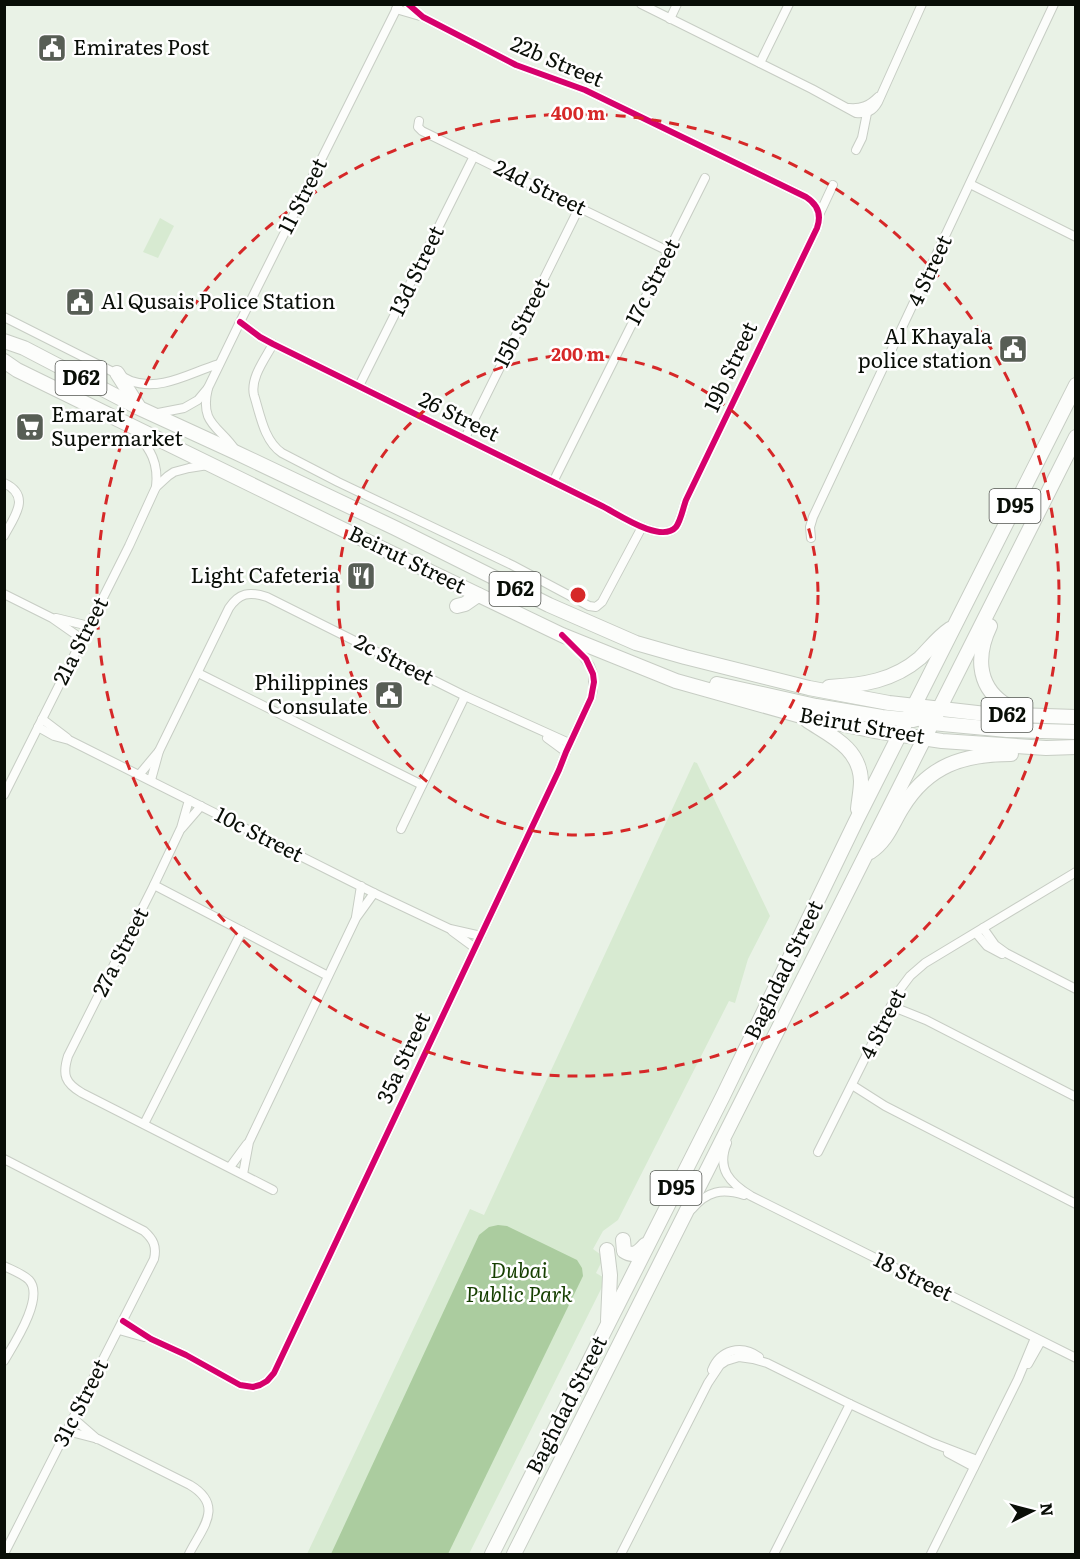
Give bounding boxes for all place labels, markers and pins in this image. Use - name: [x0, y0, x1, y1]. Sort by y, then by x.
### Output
- place label: Emirates Post: [73, 30, 210, 61]
- public building icon: Emirates Post: [36, 32, 68, 64]
- place label: Al Qusais Police Station: [101, 284, 335, 315]
- public building icon: Al Qusais Police Station: [64, 286, 96, 318]
- place label: Al Khayala police station: [858, 319, 993, 374]
- public building icon: Al Khayala police station: [997, 333, 1029, 365]
- place label: Emarat Supermarket: [51, 397, 183, 452]
- supermarket icon: Emarat Supermarket: [14, 411, 46, 443]
- place label: Light Cafeteria: [191, 558, 341, 589]
- restaurant icon: Light Cafeteria: [345, 560, 377, 592]
- centre of rings: [568, 585, 588, 605]
- place label: Philippines Consulate: [254, 665, 368, 720]
- public building icon: Philippines Consulate: [373, 679, 405, 711]

